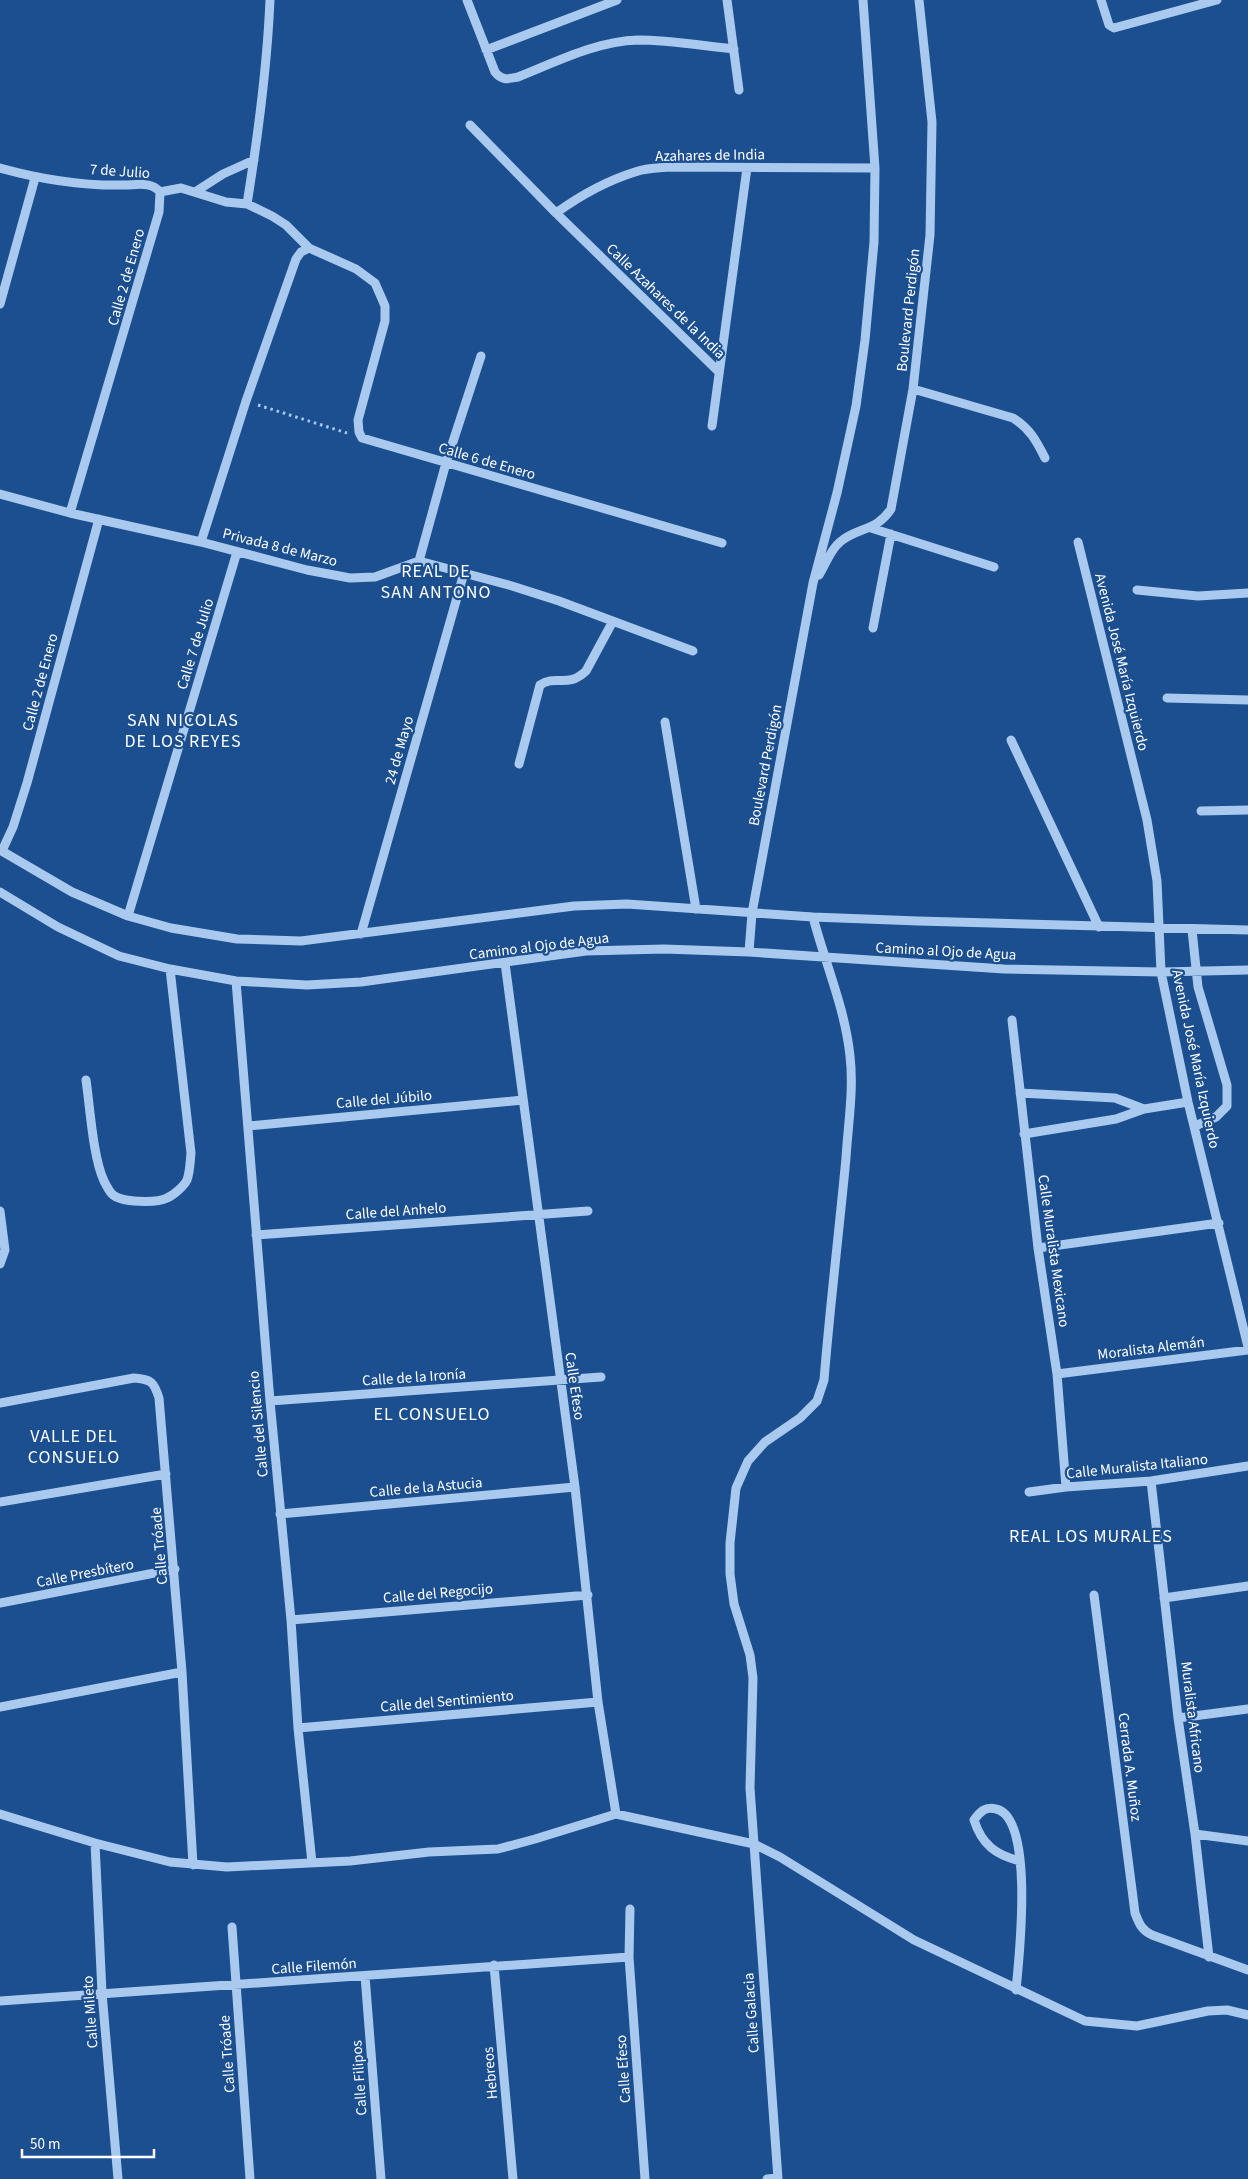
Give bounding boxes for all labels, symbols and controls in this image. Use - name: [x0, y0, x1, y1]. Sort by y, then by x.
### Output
- street label: Azahares de India: [655, 144, 765, 167]
- street label: 7 de Julio: [89, 159, 151, 184]
- street label: Calle 2 de Enero: [103, 226, 150, 328]
- street label: Calle Azahares de la India: [601, 239, 730, 364]
- street label: Boulevard Perdigón: [892, 248, 925, 373]
- street label: Calle 6 de Enero: [436, 438, 538, 485]
- street label: Privada 8 de Marzo: [220, 523, 340, 572]
- district label: REAL DE SAN ANTONO: [381, 559, 491, 605]
- street label: Avenida José María Izquierdo: [1089, 571, 1154, 753]
- street label: Calle 7 de Julio: [172, 596, 219, 692]
- street label: Calle 2 de Enero: [17, 631, 64, 733]
- street label: Boulevard Perdigón: [743, 703, 788, 828]
- district label: SAN NICOLAS DE LOS REYES: [125, 708, 242, 754]
- street label: 24 de Mayo: [380, 713, 419, 787]
- street label: Camino al Ojo de Agua: [468, 927, 610, 966]
- street label: Camino al Ojo de Agua: [875, 937, 1017, 966]
- street label: Avenida José María Izquierdo: [1166, 968, 1225, 1151]
- street label: Calle del Júbilo: [335, 1085, 433, 1114]
- street label: Calle Muralista Mexicano: [1032, 1174, 1075, 1329]
- street label: Calle del Anhelo: [345, 1198, 447, 1225]
- street label: Moralista Alemán: [1096, 1332, 1206, 1365]
- street label: Calle Efeso: [559, 1351, 590, 1421]
- street label: Calle de la Ironía: [361, 1363, 467, 1392]
- street label: Calle del Silencio: [243, 1370, 274, 1478]
- district label: EL CONSUELO: [373, 1402, 491, 1427]
- district label: VALLE DEL CONSUELO: [28, 1424, 120, 1470]
- street label: Calle Muralista Italiano: [1065, 1449, 1209, 1484]
- street label: Calle de la Astucia: [369, 1472, 483, 1503]
- street label: Calle Tróade: [146, 1506, 173, 1586]
- district label: REAL LOS MURALES: [1009, 1524, 1173, 1549]
- street label: Calle Presbítero: [35, 1554, 136, 1593]
- street label: Calle del Regocijo: [382, 1578, 494, 1609]
- street label: Muralista Africano: [1175, 1660, 1210, 1774]
- street label: Calle del Sentimiento: [379, 1685, 515, 1718]
- street label: Cerrada A. Muñoz: [1112, 1712, 1147, 1822]
- street label: Calle Filemón: [271, 1953, 357, 1980]
- street label: Calle Galacia: [738, 1972, 765, 2054]
- street label: Calle Mileto: [77, 1975, 104, 2049]
- street label: Calle Tróade: [214, 2014, 241, 2094]
- street label: Calle Efeso: [611, 2034, 636, 2104]
- street label: Calle Filipos: [346, 2040, 373, 2116]
- street label: Hebreos: [478, 2046, 503, 2100]
- scale bar: [22, 2126, 155, 2158]
- text: 50 m: [30, 2134, 60, 2155]

